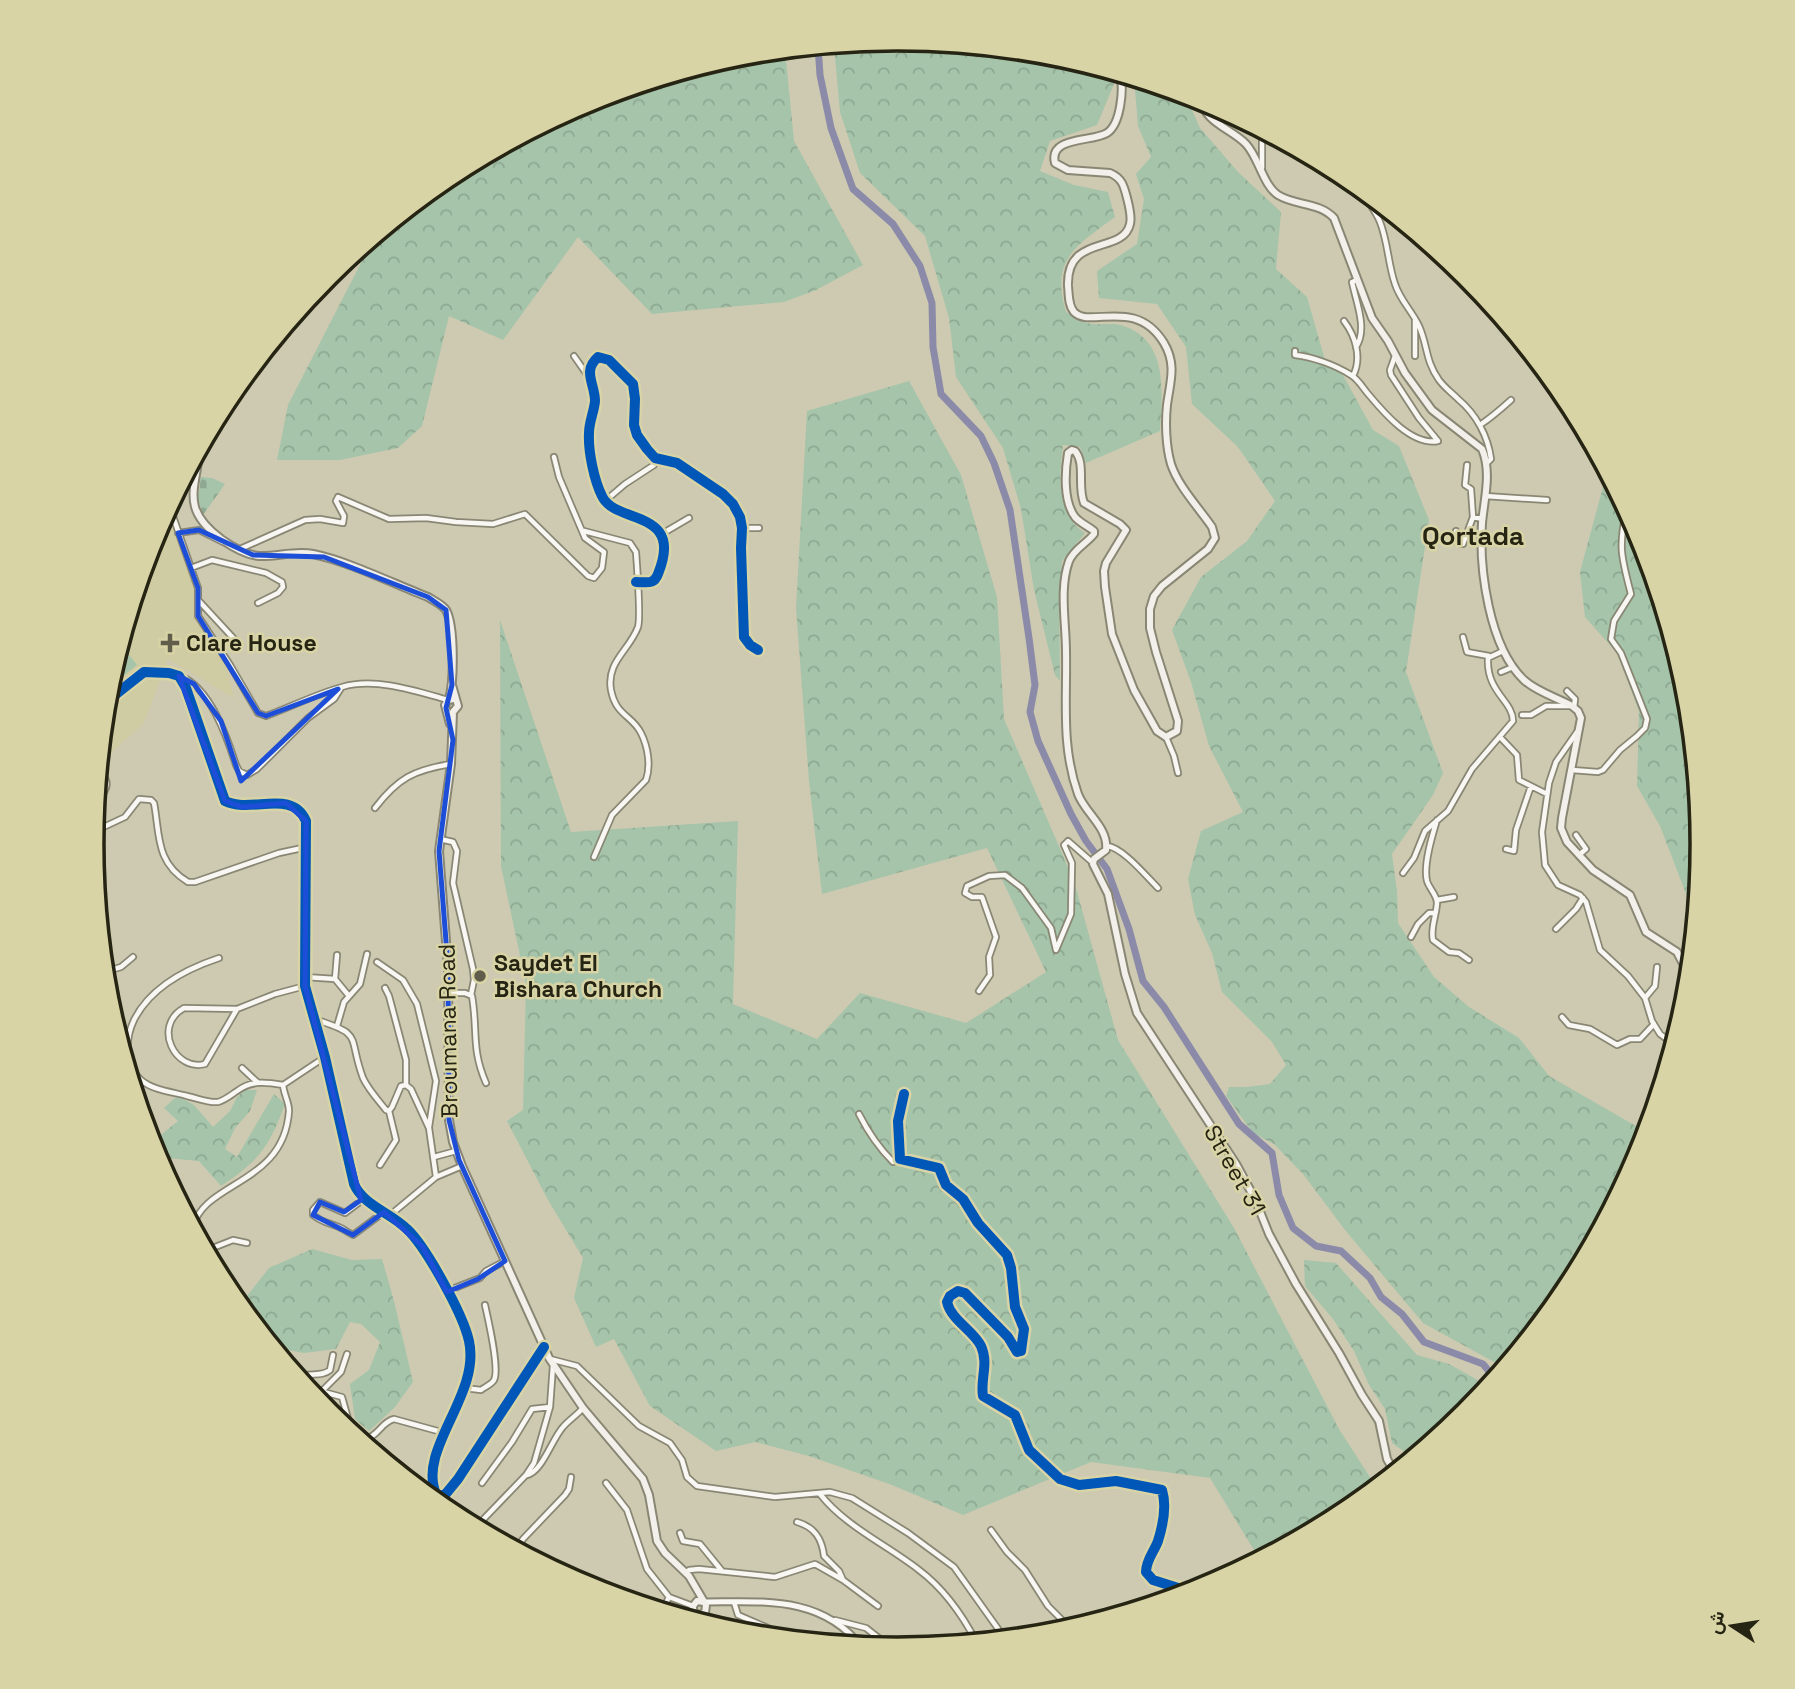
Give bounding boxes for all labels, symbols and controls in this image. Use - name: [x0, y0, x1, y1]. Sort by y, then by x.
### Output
- district label: Qortada: [1422, 519, 1524, 553]
- place label: Clare House: [186, 628, 317, 658]
- marker: Clare House: [160, 633, 180, 653]
- street label: Broumana Road: [431, 944, 465, 1118]
- place label: Saydet El Bishara Church: [494, 948, 662, 1004]
- marker: Saydet El Bishara Church: [472, 968, 488, 984]
- street label: Street 31: [1197, 1119, 1273, 1221]
- north arrow: [1697, 1591, 1767, 1661]
- text: ش: [1701, 1609, 1730, 1636]

